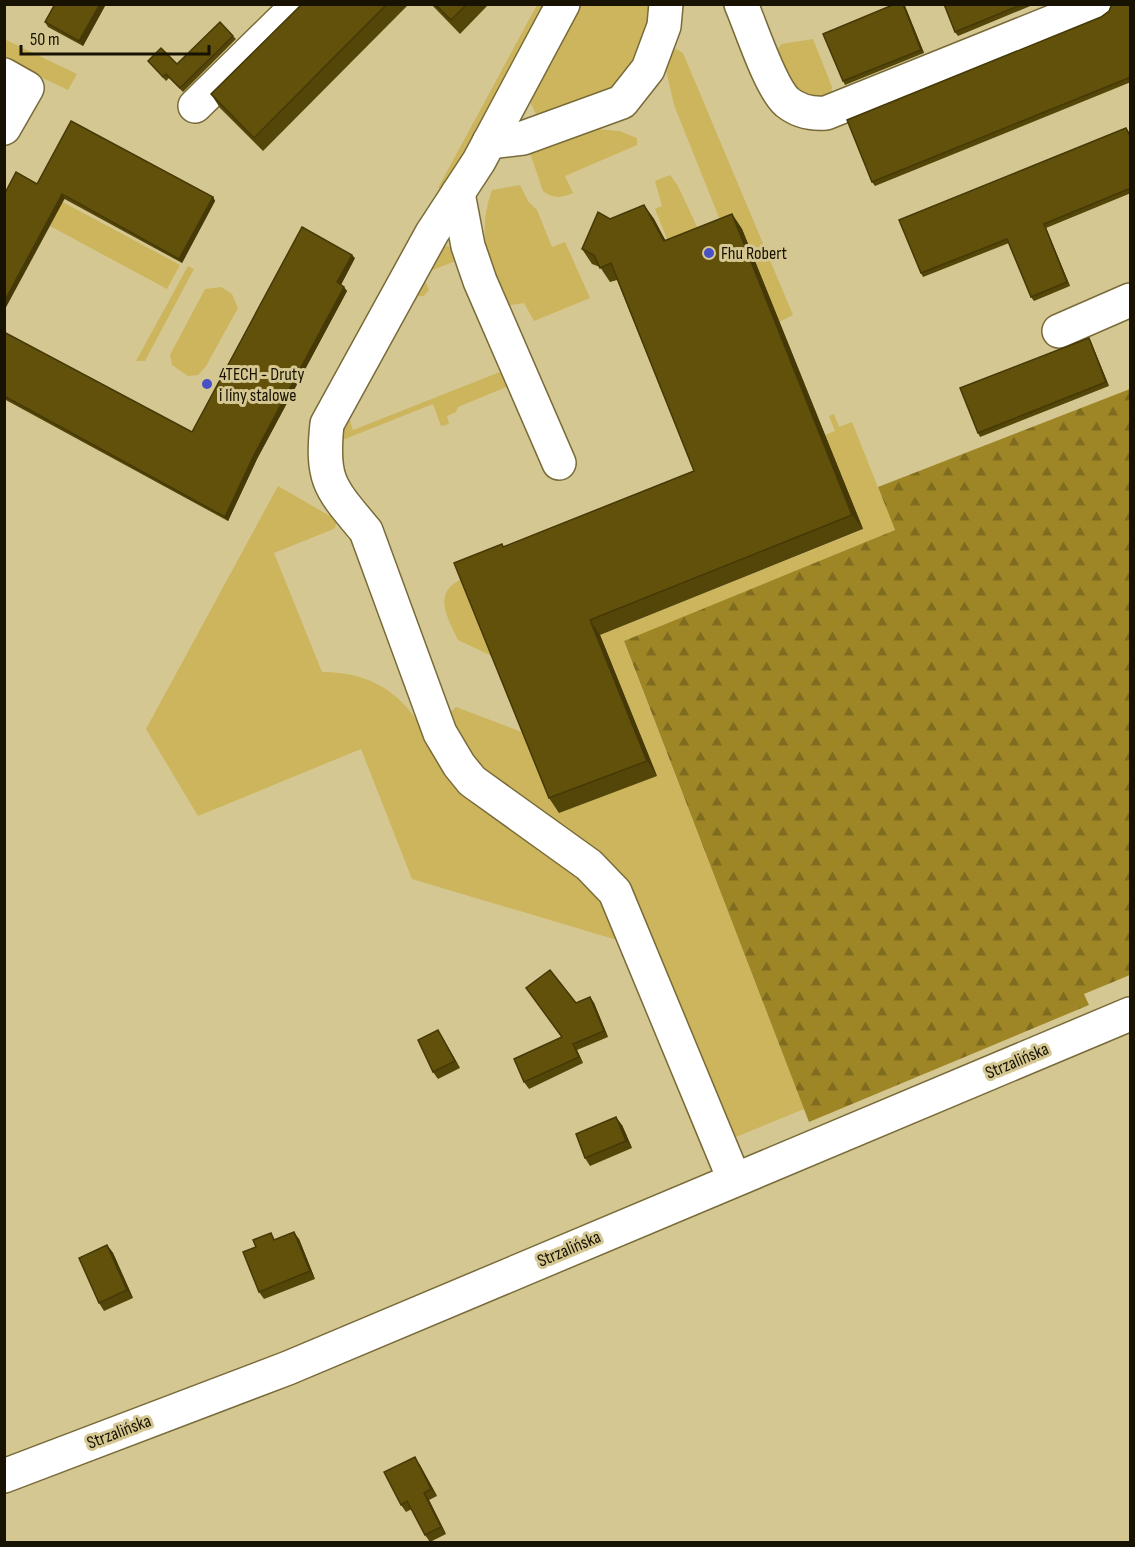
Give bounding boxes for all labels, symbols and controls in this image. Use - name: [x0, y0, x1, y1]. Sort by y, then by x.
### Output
- scale bar: [21, 18, 208, 56]
- text: 50 m: [30, 29, 60, 50]
- place label: Fhu Robert: [721, 243, 788, 264]
- marker: Fhu Robert: [702, 246, 716, 260]
- place label: 4TECH - Druty i liny stalowe: [219, 364, 304, 406]
- marker: 4TECH - Druty i liny stalowe: [200, 377, 214, 391]
- street label: Strzalińska: [982, 1038, 1052, 1084]
- street label: Strzalińska: [534, 1226, 604, 1272]
- street label: Strzalińska: [84, 1410, 154, 1454]

